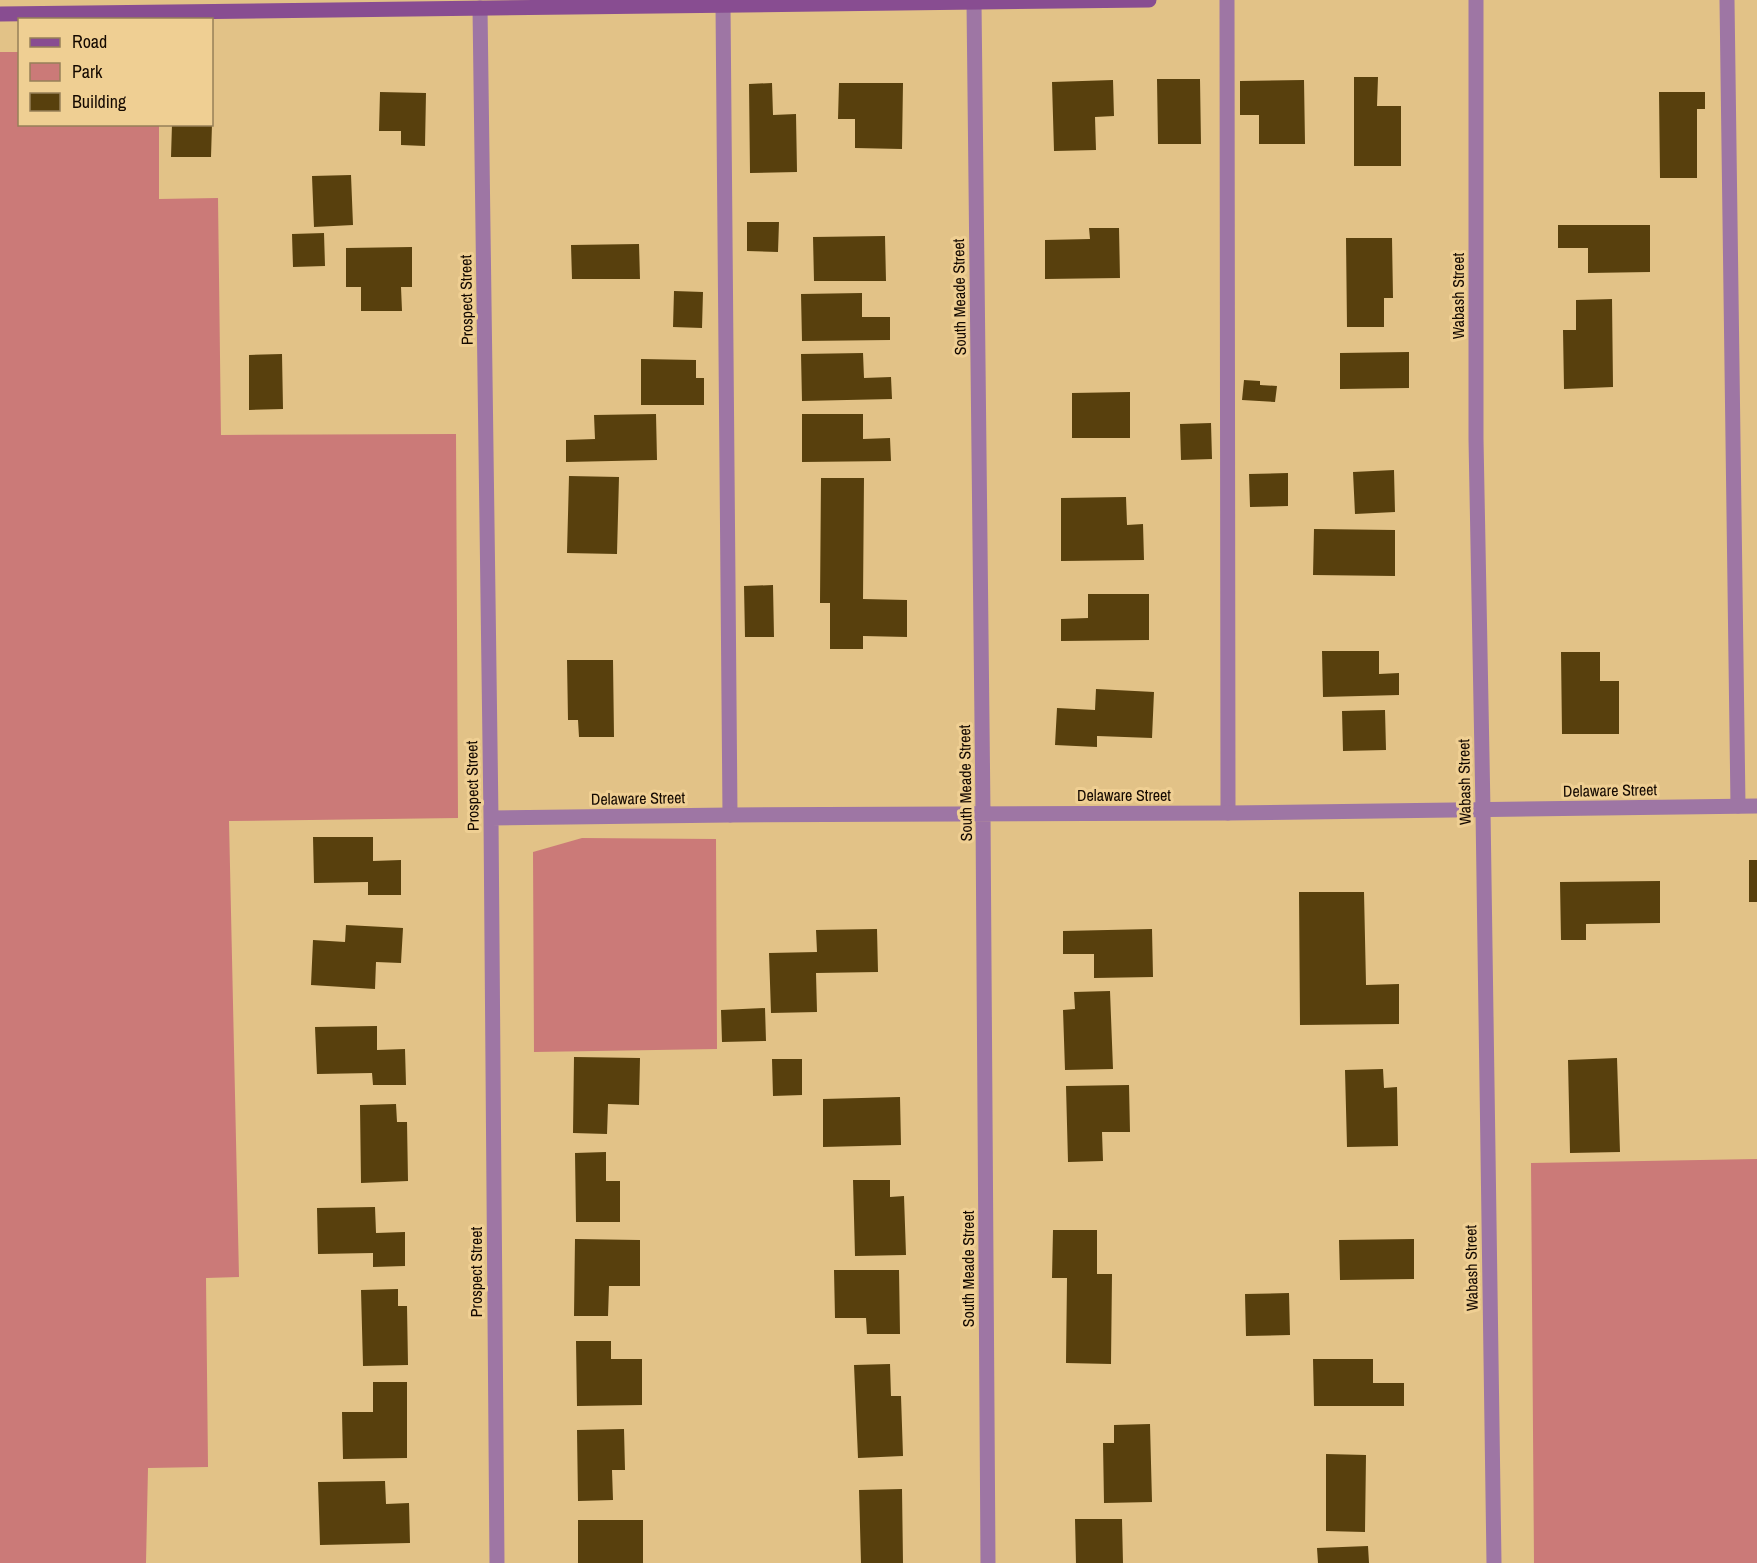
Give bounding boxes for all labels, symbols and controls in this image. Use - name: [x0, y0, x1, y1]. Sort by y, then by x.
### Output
- legend: [18, 18, 213, 126]
- text: Road: [72, 29, 107, 54]
- text: Park: [72, 59, 103, 84]
- text: Building: [72, 89, 127, 114]
- street label: South Meade Street: [947, 238, 971, 356]
- street label: Wabash Street: [1447, 253, 1469, 339]
- street label: Prospect Street: [454, 254, 478, 345]
- street label: South Meade Street: [953, 724, 977, 842]
- street label: Wabash Street: [1452, 738, 1476, 825]
- street label: Prospect Street: [460, 740, 484, 831]
- street label: Delaware Street: [1563, 778, 1658, 802]
- street label: Delaware Street: [1077, 784, 1171, 806]
- street label: Delaware Street: [591, 786, 686, 810]
- street label: South Meade Street: [957, 1210, 979, 1327]
- street label: Wabash Street: [1459, 1224, 1483, 1311]
- street label: Prospect Street: [465, 1226, 487, 1317]

